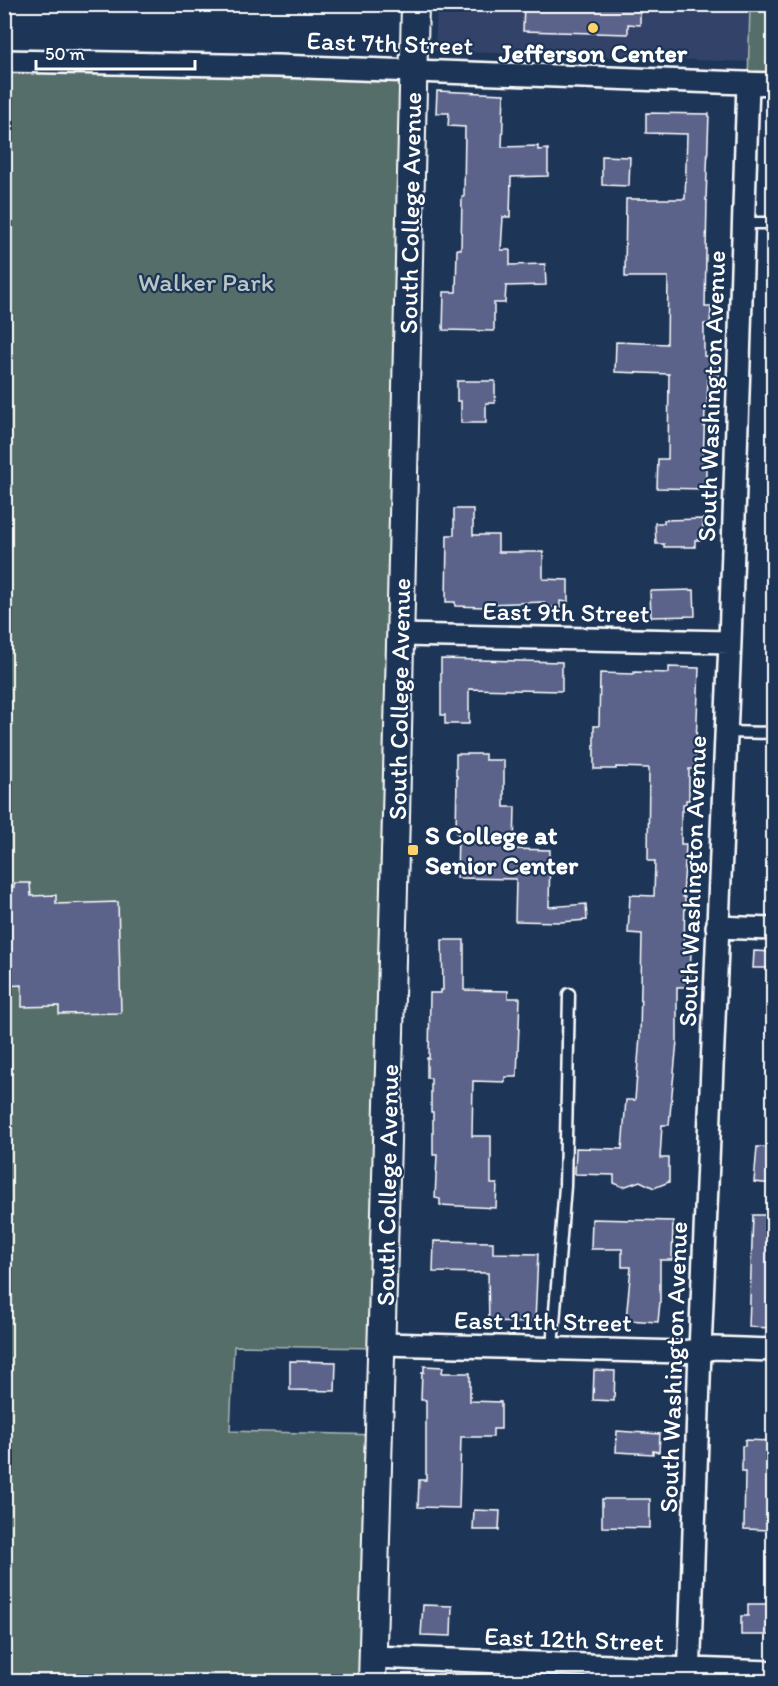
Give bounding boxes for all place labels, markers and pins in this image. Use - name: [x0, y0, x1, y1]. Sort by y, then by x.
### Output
- marker: Jefferson Center: [586, 21, 600, 35]
- place label: Jefferson Center: [498, 37, 688, 69]
- place label: S College at Senior Center: [425, 819, 579, 881]
- marker: S College at Senior Center: [406, 843, 420, 857]

